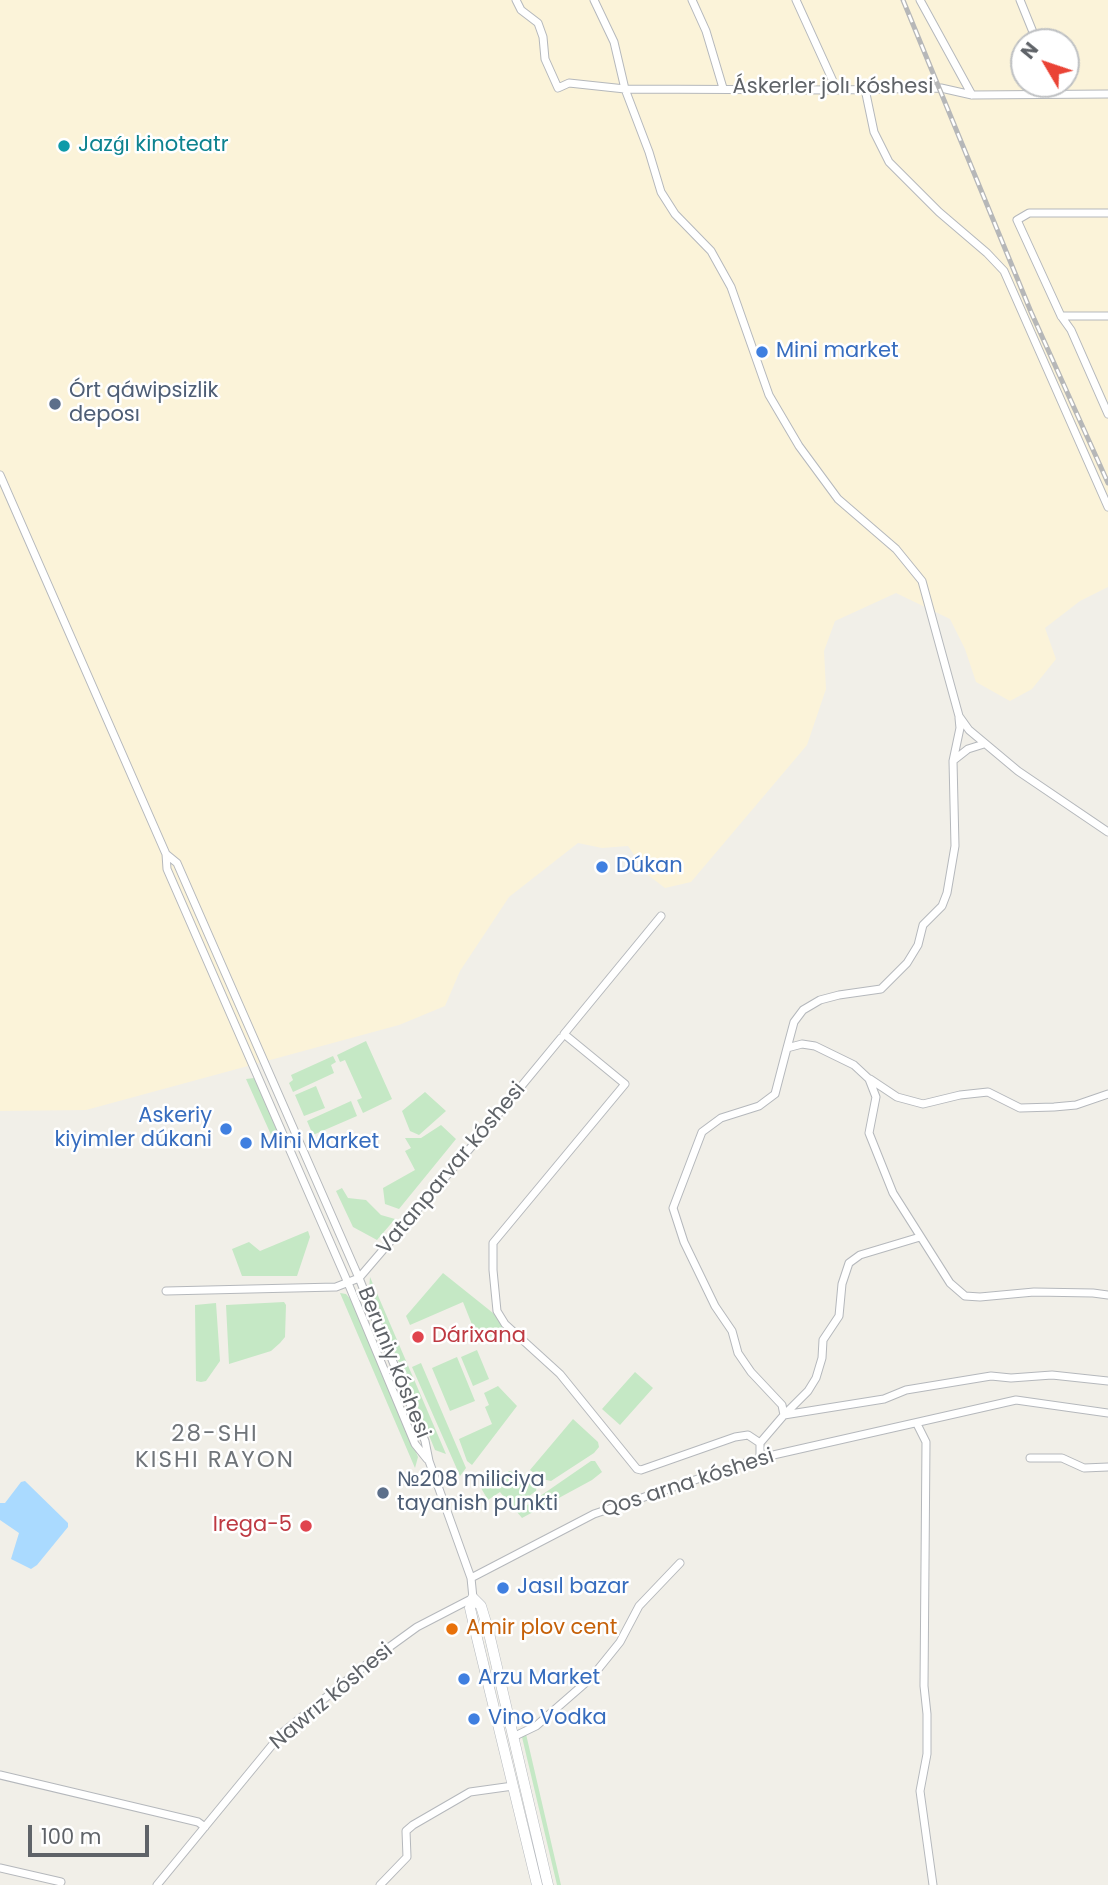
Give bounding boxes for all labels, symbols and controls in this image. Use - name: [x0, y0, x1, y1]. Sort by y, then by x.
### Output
- north arrow: [1010, 28, 1080, 98]
- text: N: [1015, 37, 1045, 65]
- street label: Áskerler jolı kóshesi: [733, 75, 933, 101]
- place label: Jazǵı kinoteatr: [78, 133, 229, 159]
- marker: Jazǵı kinoteatr: [56, 138, 72, 154]
- place label: Mini market: [776, 339, 899, 365]
- marker: Mini market: [754, 344, 770, 360]
- place label: Órt qáwipsizlik deposı: [69, 379, 218, 429]
- marker: Órt qáwipsizlik deposı: [47, 396, 63, 412]
- place label: Dúkan: [616, 854, 683, 880]
- marker: Dúkan: [594, 859, 610, 875]
- street label: Vatanparvar kóshesi: [373, 1078, 531, 1260]
- place label: Askeriy kiyimler dúkani: [55, 1104, 212, 1154]
- marker: Askeriy kiyimler dúkani: [218, 1121, 234, 1137]
- place label: Mini Market: [260, 1130, 379, 1156]
- marker: Mini Market: [238, 1135, 254, 1151]
- street label: Beruniy kóshesi: [351, 1284, 435, 1442]
- place label: Dárixana: [432, 1324, 526, 1350]
- marker: Dárixana: [410, 1329, 426, 1345]
- district label: 28-SHI KISHI RAYON: [136, 1421, 294, 1475]
- street label: Qos arna kóshesi: [599, 1444, 777, 1524]
- place label: №208 miliciya tayanish punkti: [397, 1468, 558, 1518]
- marker: №208 miliciya tayanish punkti: [375, 1485, 391, 1501]
- place label: Irega-5: [213, 1513, 292, 1539]
- marker: Irega-5: [298, 1518, 314, 1534]
- place label: Jasıl bazar: [517, 1575, 629, 1601]
- marker: Jasıl bazar: [495, 1580, 511, 1596]
- place label: Amir plov cent: [466, 1616, 617, 1642]
- marker: Amir plov cent: [444, 1621, 460, 1637]
- street label: Nawrız kóshesi: [266, 1638, 398, 1756]
- place label: Arzu Market: [478, 1666, 600, 1692]
- marker: Arzu Market: [456, 1671, 472, 1687]
- place label: Vino Vodka: [488, 1706, 607, 1732]
- marker: Vino Vodka: [466, 1711, 482, 1727]
- scale bar: [32, 1812, 152, 1856]
- text: 100 m: [41, 1822, 101, 1851]

